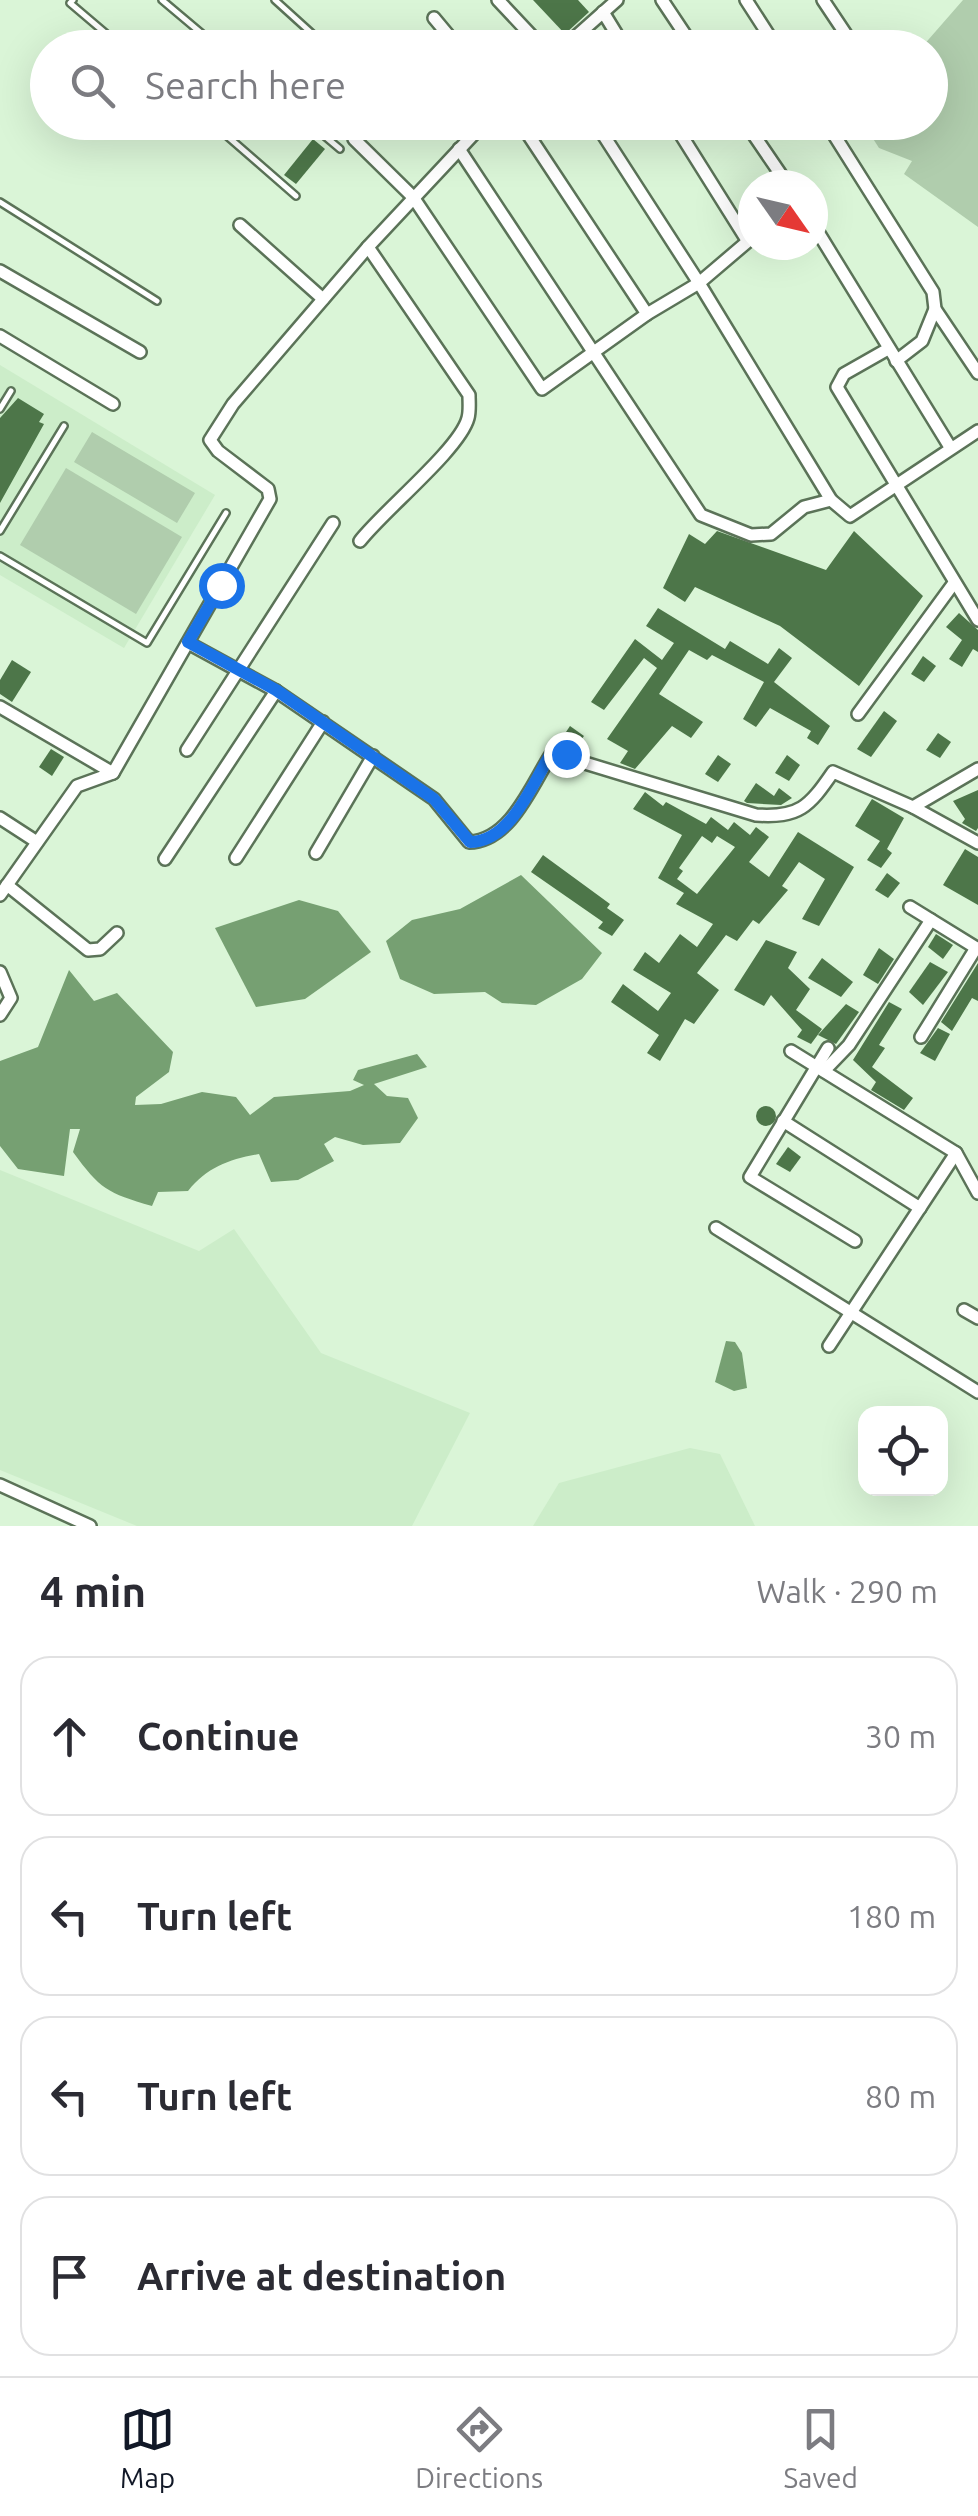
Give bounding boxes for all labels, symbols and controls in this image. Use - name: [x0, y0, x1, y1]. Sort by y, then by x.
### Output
- search box: [30, 30, 948, 140]
- icon: search: [65, 58, 120, 113]
- text: Search here: [145, 64, 346, 106]
- north arrow: [738, 170, 828, 260]
- route start: [199, 563, 245, 609]
- route end: [544, 732, 590, 778]
- map controls: [858, 1406, 948, 1496]
- button: locate: [858, 1406, 948, 1496]
- text: 4 min: [40, 1568, 146, 1615]
- text: Walk · 290 m: [756, 1573, 938, 1609]
- icon: ahead: [42, 1709, 97, 1764]
- text: Continue: [137, 1715, 299, 1757]
- text: 30 m: [865, 1718, 936, 1754]
- icon: left: [42, 1889, 97, 1944]
- text: Turn left: [137, 1895, 292, 1937]
- text: 180 m: [847, 1898, 936, 1934]
- icon: left: [42, 2069, 97, 2124]
- text: Turn left: [137, 2075, 292, 2117]
- text: 80 m: [865, 2078, 936, 2114]
- icon: arrive: [42, 2249, 97, 2304]
- text: Arrive at destination: [137, 2255, 506, 2297]
- tab: Map: [120, 2402, 175, 2493]
- tab: Directions: [415, 2402, 543, 2493]
- tab: Saved: [783, 2402, 858, 2493]

